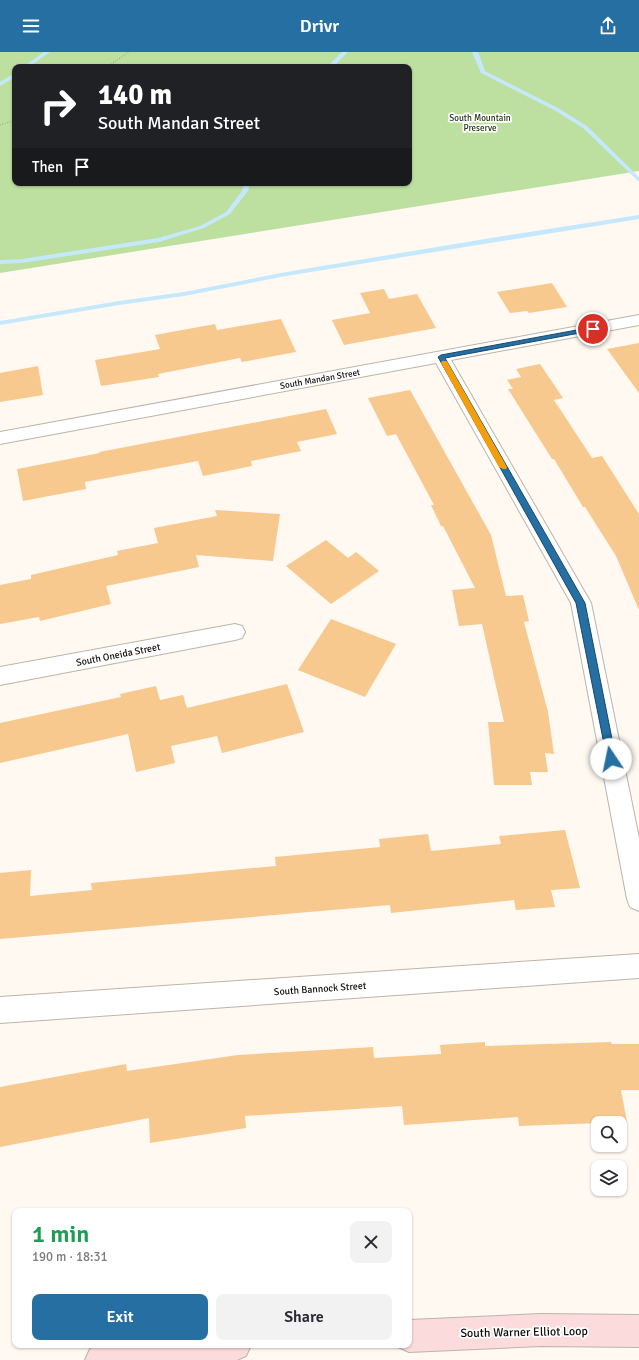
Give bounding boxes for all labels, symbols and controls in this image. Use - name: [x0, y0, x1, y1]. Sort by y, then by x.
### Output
- icon: menu: [20, 15, 42, 37]
- text: Drivr: [300, 15, 339, 37]
- icon: share: [597, 15, 619, 37]
- text: 140 m: [98, 78, 172, 112]
- icon: right: [32, 80, 84, 132]
- text: South Mandan Street: [98, 112, 260, 134]
- park label: South Mountain Preserve: [449, 113, 511, 134]
- icon: arrive: [71, 156, 93, 178]
- text: Then: [32, 158, 63, 176]
- pin: [576, 312, 610, 346]
- icon: arrive: [582, 318, 604, 340]
- street label: South Mandan Street: [279, 367, 361, 392]
- street label: South Oneida Street: [75, 641, 162, 669]
- position arrow: [590, 738, 632, 780]
- street label: South Bannock Street: [273, 980, 367, 998]
- map controls: [591, 1116, 627, 1196]
- button: search: [591, 1116, 627, 1152]
- button: layers: [591, 1160, 627, 1196]
- text: 1 min: [32, 1219, 89, 1249]
- button: close: [350, 1221, 392, 1263]
- text: 190 m · 18:31: [32, 1249, 108, 1265]
- button: Exit: [32, 1294, 208, 1340]
- button: Share: [216, 1294, 392, 1340]
- street label: South Warner Elliot Loop: [460, 1324, 588, 1341]

